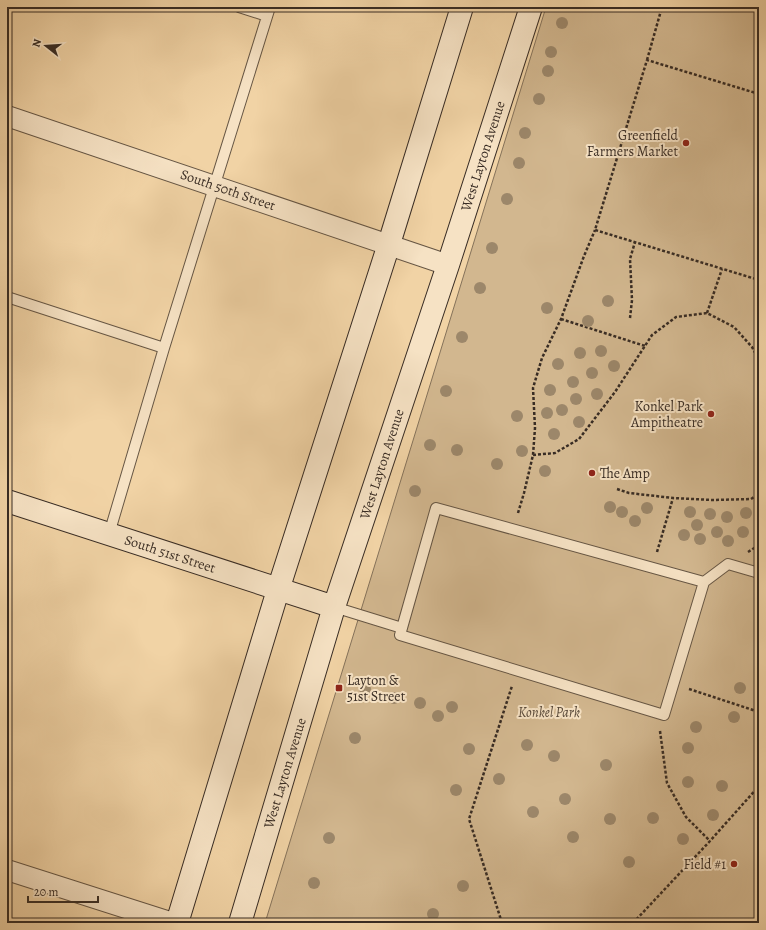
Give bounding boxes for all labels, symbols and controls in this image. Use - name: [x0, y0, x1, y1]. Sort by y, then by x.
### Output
- north arrow: [26, 26, 66, 66]
- text: N: [29, 37, 45, 49]
- street label: West Layton Avenue: [456, 99, 510, 214]
- place label: Greenfield Farmers Market: [587, 126, 678, 161]
- marker: Greenfield Farmers Market: [681, 138, 691, 148]
- street label: South 50th Street: [178, 165, 278, 215]
- place label: Konkel Park Ampitheatre: [630, 397, 703, 432]
- street label: West Layton Avenue: [355, 407, 409, 522]
- marker: Konkel Park Ampitheatre: [706, 409, 716, 419]
- place label: The Amp: [600, 464, 650, 483]
- marker: The Amp: [587, 468, 597, 478]
- street label: South 51st Street: [122, 530, 218, 578]
- place label: Layton & 51st Street: [347, 671, 406, 706]
- marker: Layton & 51st Street: [334, 683, 344, 693]
- park label: Konkel Park: [518, 703, 580, 722]
- street label: West Layton Avenue: [259, 715, 311, 832]
- place label: Field #1: [683, 855, 726, 874]
- marker: Field #1: [729, 859, 739, 869]
- scale bar: [28, 878, 98, 904]
- text: 20 m: [34, 884, 58, 900]

